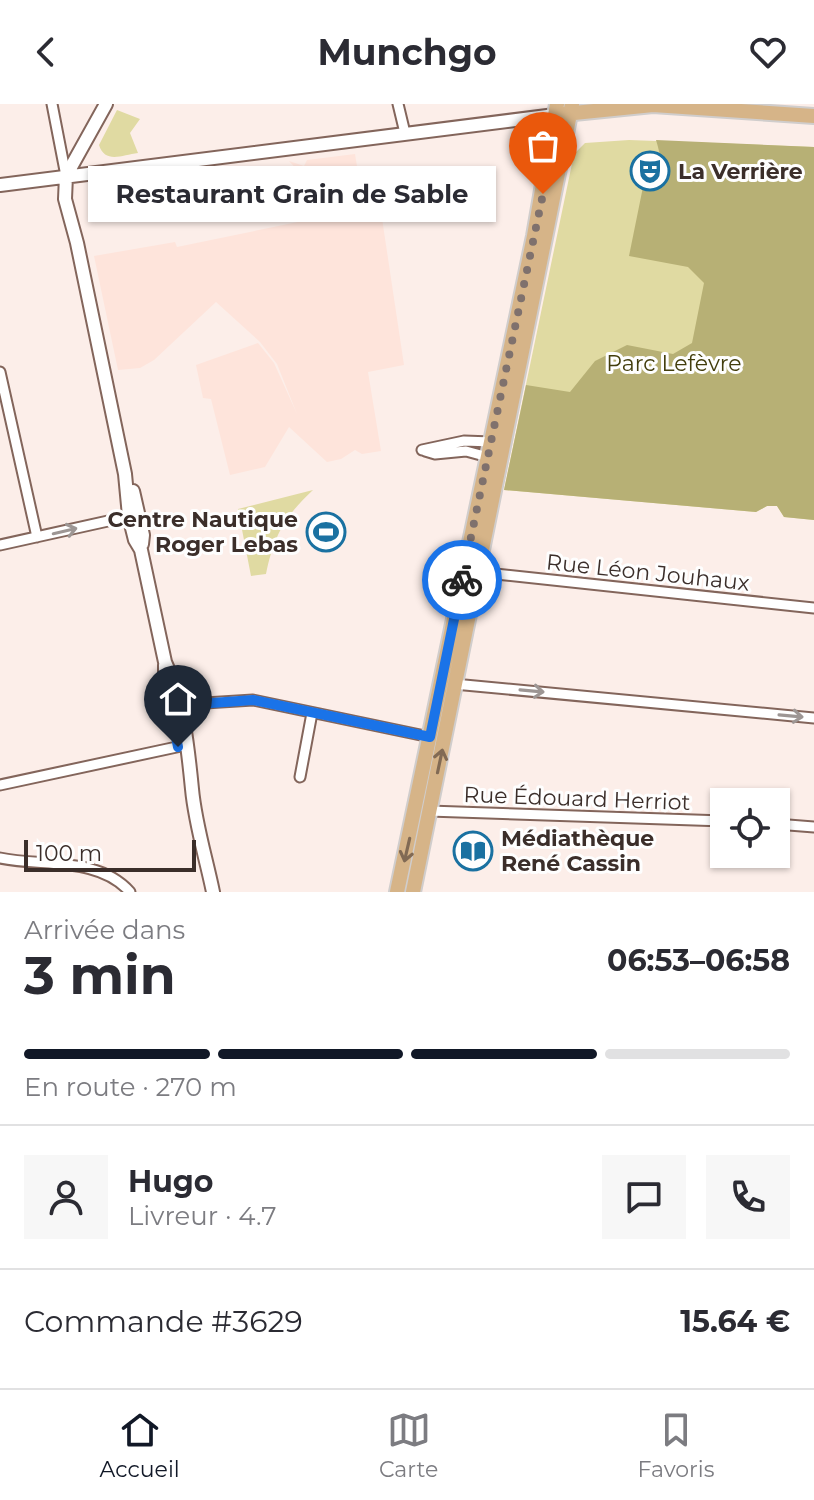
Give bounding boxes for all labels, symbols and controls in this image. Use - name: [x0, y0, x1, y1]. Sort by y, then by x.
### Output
- icon: back: [24, 30, 68, 74]
- text: Munchgo: [317, 30, 497, 74]
- icon: heart: [746, 30, 790, 74]
- pin: [509, 112, 577, 194]
- icon: bag: [521, 124, 565, 168]
- theatre icon: La Verrière: [629, 150, 671, 192]
- place label: La Verrière: [678, 158, 803, 185]
- callout: Restaurant Grain de Sable: [87, 166, 495, 222]
- text: Restaurant Grain de Sable: [116, 178, 468, 210]
- park label: Parc Lefèvre: [606, 350, 742, 377]
- place label: Centre Nautique Roger Lebas: [108, 506, 298, 558]
- sports icon: Centre Nautique Roger Lebas: [305, 511, 347, 553]
- one-way arrow: [51, 523, 77, 538]
- courier: [422, 540, 502, 620]
- street label: Rue Léon Jouhaux: [545, 548, 751, 597]
- icon: bike: [440, 558, 484, 602]
- pin: [144, 665, 212, 747]
- icon: home: [156, 677, 200, 721]
- one-way arrow: [518, 684, 545, 699]
- one-way arrow: [777, 709, 804, 724]
- one-way arrow: [433, 748, 448, 774]
- street label: Rue Édouard Herriot: [463, 781, 691, 816]
- map controls: [710, 788, 790, 868]
- button: locate: [710, 788, 790, 868]
- place label: Médiathèque René Cassin: [501, 825, 654, 877]
- library icon: Médiathèque René Cassin: [452, 830, 494, 872]
- scale bar: [24, 836, 196, 872]
- one-way arrow: [399, 837, 414, 862]
- text: 100 m: [36, 840, 102, 867]
- text: Arrivée dans: [24, 914, 185, 946]
- text: 06:53–06:58: [607, 942, 790, 979]
- text: 3 min: [24, 944, 176, 1007]
- text: En route · 270 m: [24, 1071, 237, 1103]
- button: person: [24, 1155, 108, 1239]
- button: chat: [602, 1155, 686, 1239]
- button: phone: [706, 1155, 790, 1239]
- text: Hugo: [128, 1163, 214, 1200]
- text: Livreur · 4.7: [128, 1200, 277, 1232]
- text: Commande #3629: [24, 1303, 303, 1340]
- text: 15.64 €: [680, 1303, 790, 1340]
- tab: Accueil: [100, 1408, 180, 1483]
- tab: Carte: [379, 1408, 438, 1483]
- tab: Favoris: [637, 1408, 714, 1483]

